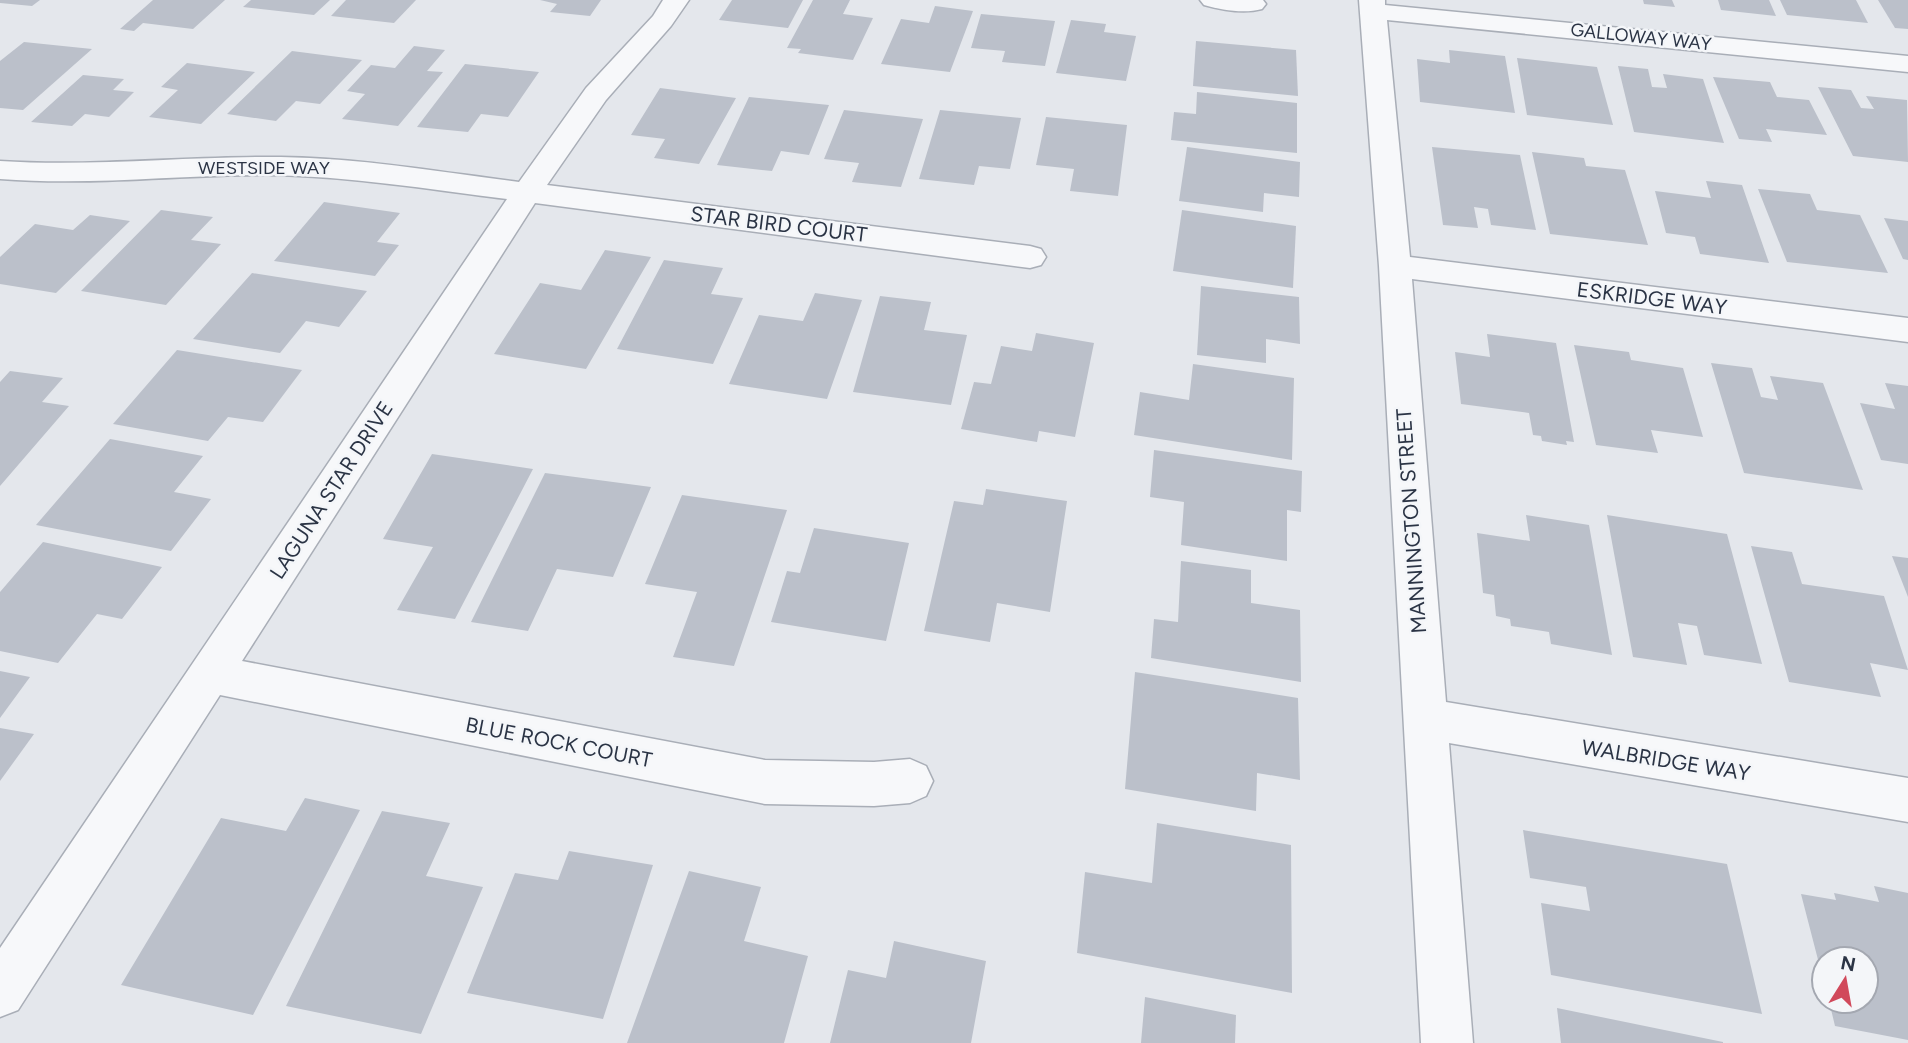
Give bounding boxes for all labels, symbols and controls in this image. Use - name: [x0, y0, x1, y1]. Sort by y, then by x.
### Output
- street label: GALLOWAY WAY: [1569, 19, 1713, 55]
- street label: WESTSIDE WAY: [198, 157, 330, 179]
- street label: STAR BIRD COURT: [689, 201, 869, 247]
- street label: ESKRIDGE WAY: [1575, 276, 1729, 320]
- street label: LAGUNA STAR DRIVE: [264, 396, 398, 584]
- street label: MANNINGTON STREET: [1391, 407, 1431, 635]
- street label: BLUE ROCK COURT: [463, 712, 655, 772]
- street label: WALBRIDGE WAY: [1580, 734, 1752, 786]
- north arrow: [1810, 945, 1880, 1015]
- text: N: [1839, 951, 1858, 976]

